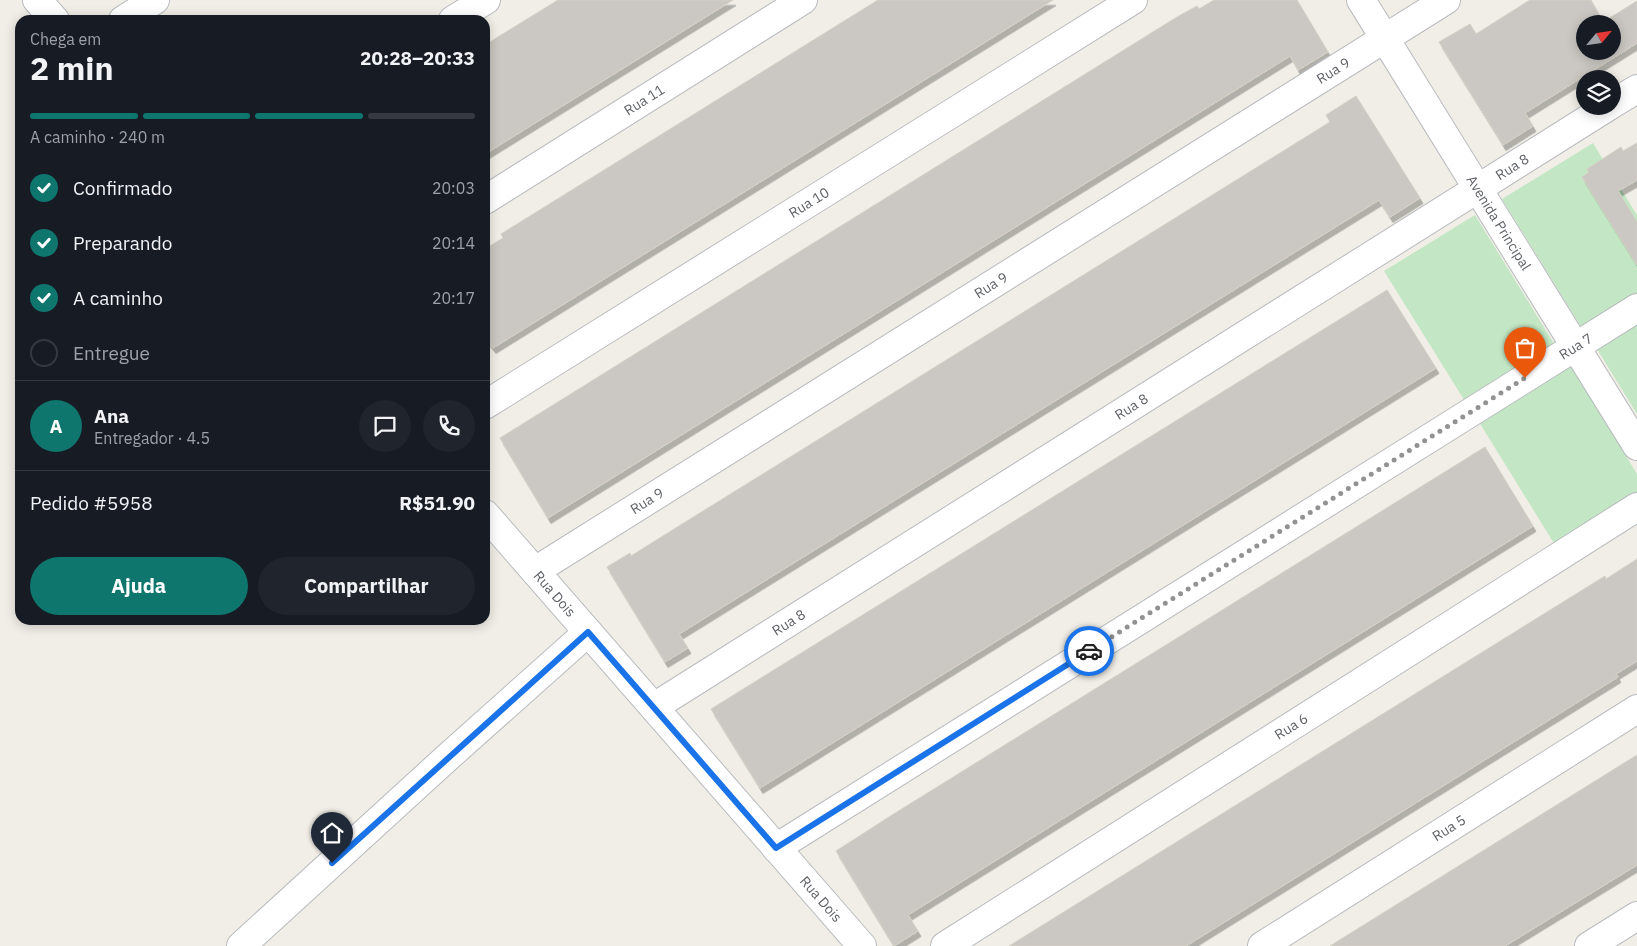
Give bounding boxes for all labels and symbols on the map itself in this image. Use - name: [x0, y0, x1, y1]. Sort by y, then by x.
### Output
- north arrow: [1576, 15, 1621, 60]
- street label: Rua 9: [1313, 53, 1353, 88]
- street label: Rua 11: [621, 80, 668, 119]
- street label: Rua 8: [1492, 150, 1532, 184]
- street label: Avenida Principal: [1463, 172, 1535, 274]
- street label: Rua 10: [785, 183, 833, 222]
- street label: Rua 9: [971, 268, 1011, 302]
- pin: [1504, 327, 1546, 378]
- street label: Rua 7: [1556, 329, 1596, 364]
- street label: Rua 8: [1111, 389, 1151, 424]
- street label: Rua 9: [627, 484, 667, 518]
- street label: Rua Dois: [530, 567, 580, 621]
- street label: Rua 8: [768, 605, 809, 640]
- courier: [1064, 626, 1114, 676]
- street label: Rua 6: [1271, 709, 1311, 744]
- street label: Rua 5: [1429, 811, 1469, 845]
- pin: [311, 812, 353, 863]
- street label: Rua Dois: [796, 872, 846, 926]

